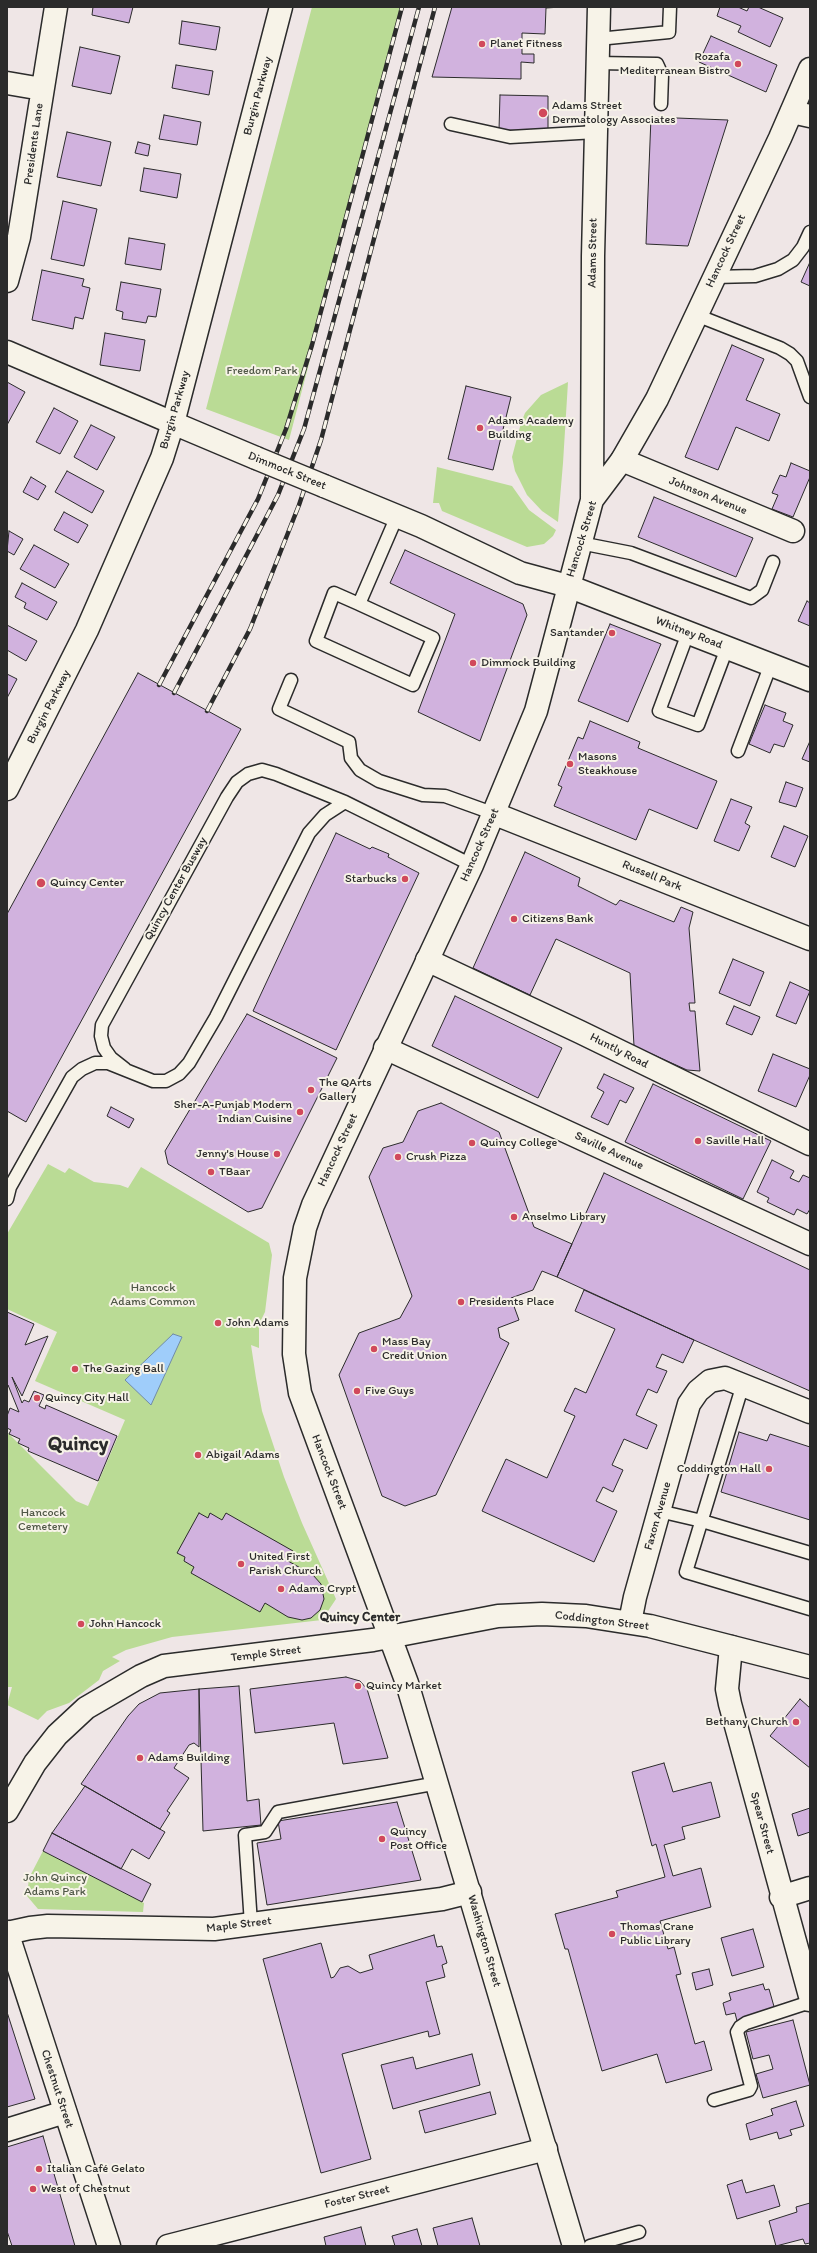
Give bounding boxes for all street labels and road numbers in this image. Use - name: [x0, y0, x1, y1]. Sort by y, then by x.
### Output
- street label: Burgin Parkway: [241, 55, 275, 137]
- street label: Presidents Lane: [21, 102, 47, 186]
- street label: Hancock Street: [703, 212, 749, 290]
- street label: Adams Street: [585, 218, 601, 288]
- street label: Burgin Parkway: [157, 369, 193, 451]
- street label: Dimmock Street: [246, 449, 328, 493]
- street label: Johnson Avenue: [667, 474, 749, 518]
- street label: Hancock Street: [564, 499, 600, 579]
- street label: Whitney Road: [653, 614, 725, 652]
- street label: Burgin Parkway: [24, 668, 74, 746]
- street label: Hancock Street: [457, 806, 503, 884]
- street label: Quincy Center Busway: [141, 835, 211, 943]
- street label: Russell Park: [620, 857, 684, 895]
- street label: Huntly Road: [587, 1030, 651, 1072]
- street label: Hancock Street: [315, 1111, 361, 1189]
- street label: Saville Avenue: [572, 1129, 646, 1173]
- street label: Hancock Street: [308, 1432, 350, 1512]
- street label: Faxon Avenue: [641, 1480, 675, 1552]
- street label: Coddington Street: [554, 1608, 650, 1634]
- street label: Temple Street: [230, 1643, 302, 1665]
- street label: Spear Street: [747, 1790, 777, 1856]
- street label: Washington Street: [464, 1893, 504, 1989]
- street label: Maple Street: [206, 1914, 272, 1936]
- street label: Chestnut Street: [37, 2048, 77, 2130]
- street label: Foster Street: [323, 2182, 391, 2212]

